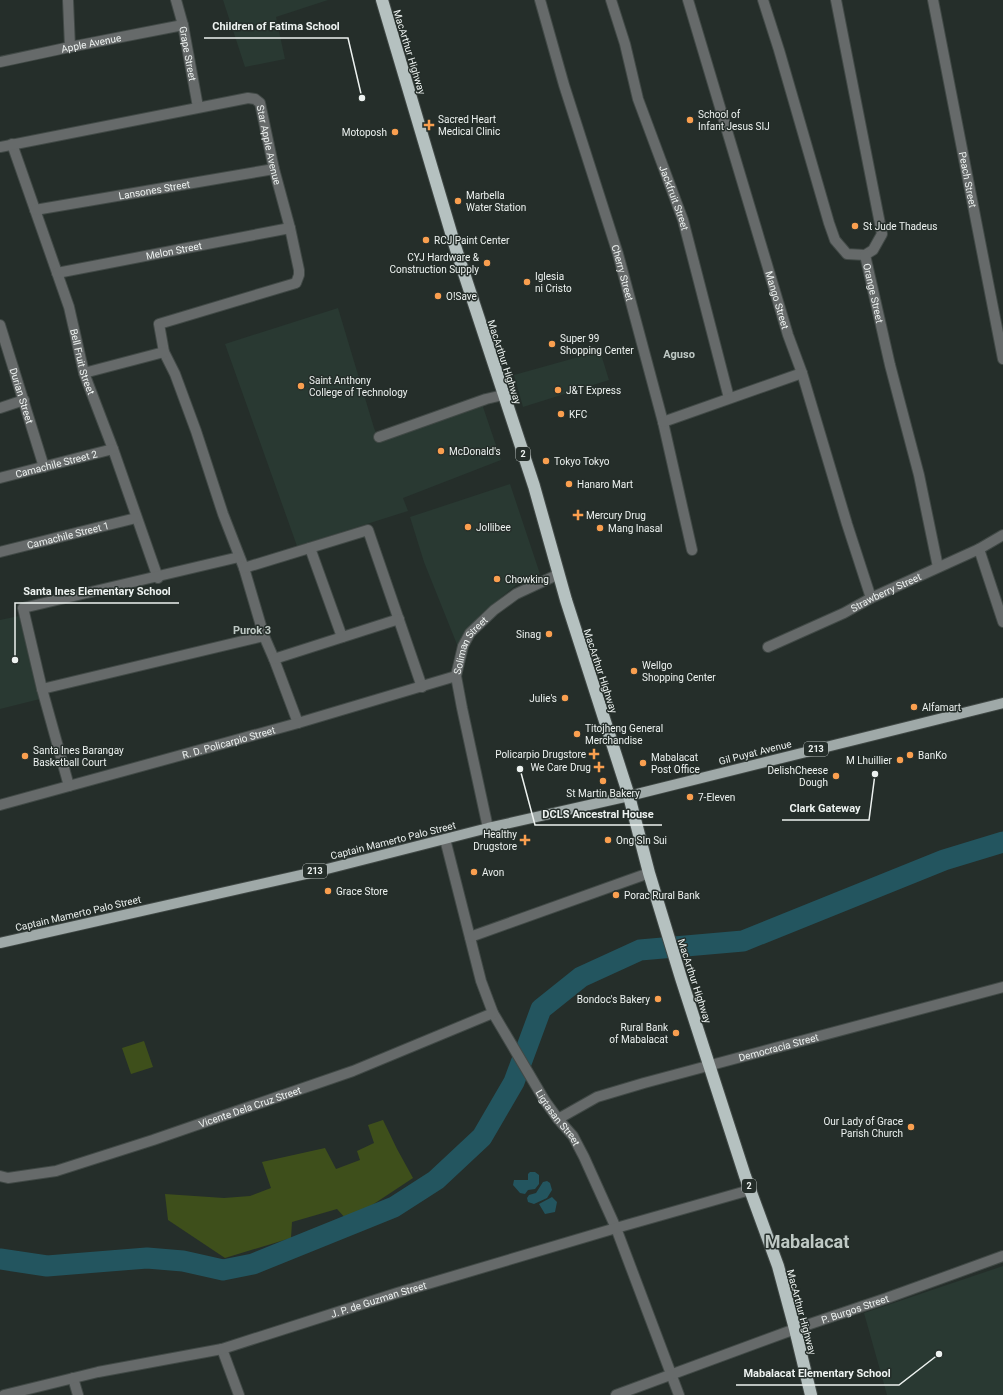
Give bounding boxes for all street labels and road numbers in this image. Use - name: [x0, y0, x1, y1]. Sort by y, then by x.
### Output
- street label: MacArthur Highway: [391, 8, 428, 96]
- street label: Grape Street: [177, 25, 198, 82]
- street label: Apple Avenue: [60, 32, 122, 55]
- street label: Star Apple Avenue: [255, 104, 283, 186]
- street label: Peach Street: [957, 151, 978, 209]
- street label: Jackfruit Street: [657, 164, 690, 232]
- street label: Lansones Street: [118, 179, 191, 202]
- street label: Melon Street: [145, 240, 203, 262]
- street label: Cherry Street: [609, 243, 635, 302]
- street label: Orange Street: [861, 262, 885, 324]
- street label: Mango Street: [763, 270, 791, 330]
- street label: MacArthur Highway: [486, 319, 523, 406]
- street label: Bell Fruit Street: [68, 328, 97, 396]
- street label: Durian Street: [8, 367, 35, 425]
- road number: 2: [516, 447, 530, 461]
- street label: Camachile Street 2: [14, 448, 99, 480]
- street label: Camachile Street 1: [26, 520, 110, 551]
- street label: Strawberry Street: [849, 571, 923, 614]
- street label: Soliman Street: [452, 614, 490, 675]
- street label: MacArthur Highway: [582, 628, 619, 715]
- street label: R. D. Policarpio Street: [181, 725, 276, 761]
- street label: Gil Puyat Avenue: [718, 738, 793, 767]
- road number: 213: [804, 742, 828, 756]
- street label: Captain Mamerto Palo Street: [329, 820, 457, 861]
- road number: 213: [303, 864, 327, 878]
- street label: Captain Mamerto Palo Street: [14, 894, 142, 933]
- street label: MacArthur Highway: [676, 938, 713, 1025]
- street label: Democracia Street: [737, 1032, 820, 1063]
- street label: Vicente Dela Cruz Street: [197, 1084, 303, 1130]
- street label: Ligtasan Street: [533, 1088, 582, 1148]
- road number: 2: [742, 1179, 756, 1193]
- street label: MacArthur Highway: [785, 1268, 818, 1356]
- street label: J. P. de Guzman Street: [329, 1280, 428, 1320]
- street label: P. Burgos Street: [820, 1293, 890, 1326]

